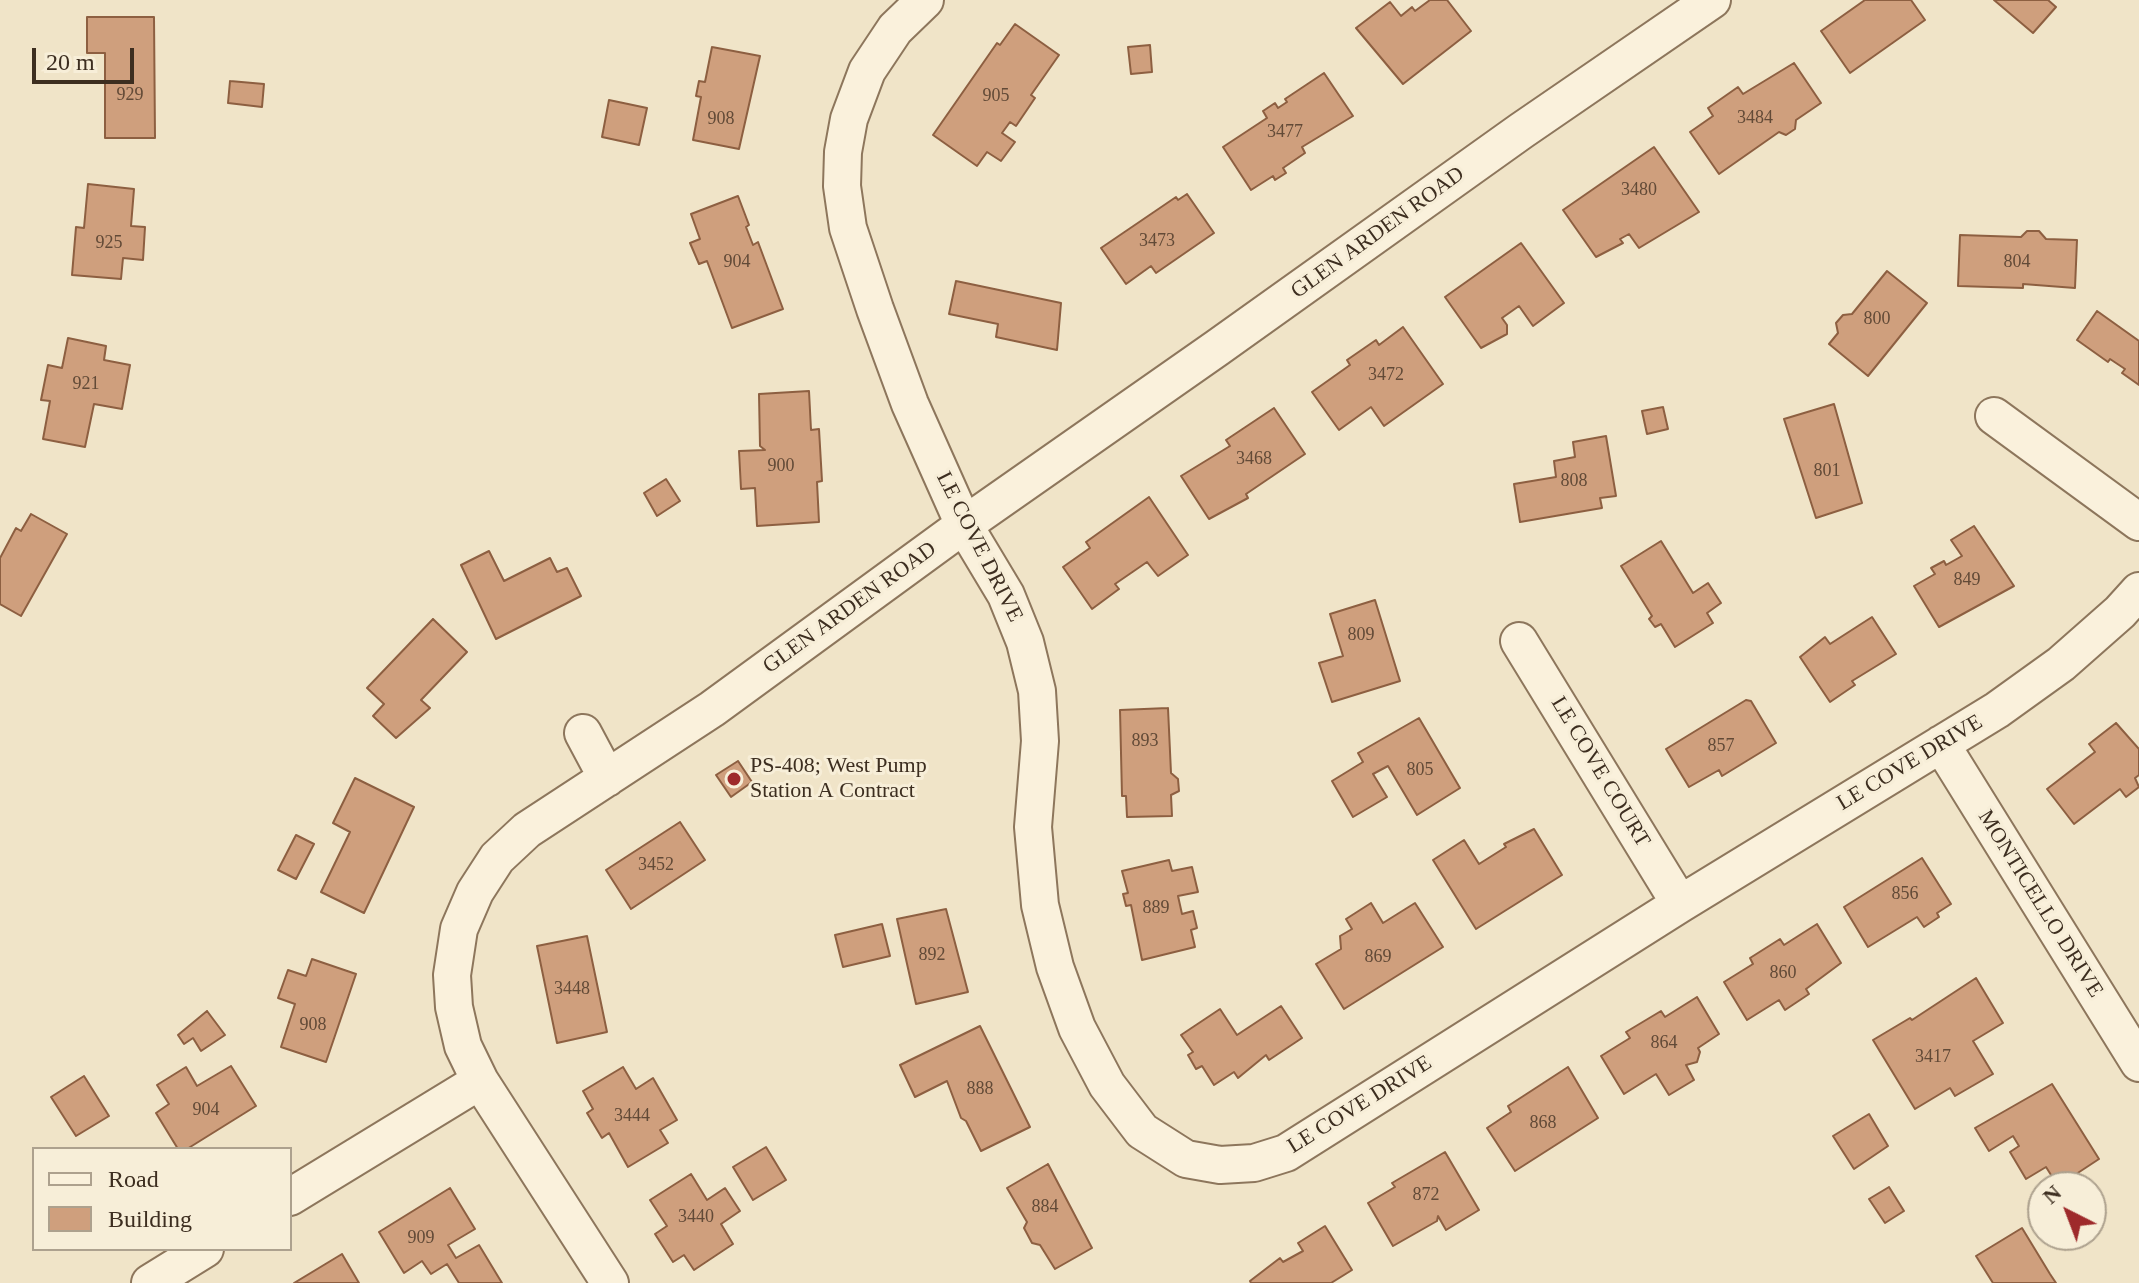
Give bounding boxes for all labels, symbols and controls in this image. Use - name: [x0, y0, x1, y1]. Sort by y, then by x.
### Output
- scale bar: [36, 32, 138, 82]
- text: 20 m: [46, 49, 95, 75]
- house number: 929: [116, 84, 144, 106]
- house number: 905: [982, 85, 1010, 107]
- house number: 3484: [1737, 107, 1773, 129]
- house number: 908: [708, 108, 734, 130]
- house number: 3477: [1267, 121, 1303, 143]
- street label: GLEN ARDEN ROAD: [1286, 161, 1470, 305]
- house number: 3480: [1621, 179, 1657, 201]
- house number: 3473: [1139, 230, 1175, 252]
- house number: 925: [96, 232, 122, 254]
- house number: 904: [724, 251, 750, 273]
- house number: 804: [2004, 251, 2030, 273]
- house number: 800: [1864, 308, 1890, 330]
- house number: 3472: [1368, 364, 1404, 386]
- house number: 921: [72, 373, 100, 395]
- house number: 3468: [1236, 448, 1272, 470]
- house number: 900: [768, 455, 794, 477]
- house number: 801: [1814, 460, 1840, 482]
- street label: LE COVE DRIVE: [930, 468, 1028, 626]
- house number: 808: [1560, 470, 1588, 492]
- street label: GLEN ARDEN ROAD: [758, 536, 942, 680]
- house number: 849: [1954, 569, 1980, 591]
- house number: 809: [1348, 624, 1374, 646]
- street label: LE COVE COURT: [1545, 692, 1655, 852]
- street label: LE COVE DRIVE: [1832, 709, 1988, 817]
- house number: 893: [1132, 730, 1158, 752]
- house number: 857: [1708, 735, 1734, 757]
- place label: PS-408; West Pump Station A Contract: [750, 753, 927, 804]
- house number: 805: [1406, 759, 1434, 781]
- marker: PS-408; West Pump Station A Contract: [725, 770, 743, 788]
- street label: MONTICELLO DRIVE: [1972, 806, 2108, 1002]
- house number: 3452: [638, 854, 674, 876]
- house number: 856: [1892, 883, 1918, 905]
- house number: 889: [1142, 897, 1170, 919]
- house number: 892: [918, 944, 946, 966]
- house number: 869: [1364, 946, 1392, 968]
- house number: 860: [1770, 962, 1796, 984]
- house number: 3448: [554, 978, 590, 1000]
- house number: 908: [300, 1014, 326, 1036]
- house number: 864: [1650, 1032, 1678, 1054]
- house number: 3417: [1915, 1046, 1951, 1068]
- street label: LE COVE DRIVE: [1283, 1050, 1437, 1160]
- house number: 888: [966, 1078, 994, 1100]
- house number: 904: [192, 1099, 220, 1121]
- house number: 3444: [614, 1105, 650, 1127]
- house number: 868: [1530, 1112, 1556, 1134]
- legend: [32, 1147, 292, 1251]
- text: Road: [108, 1166, 159, 1192]
- north arrow: [2027, 1171, 2107, 1251]
- text: N: [2038, 1180, 2066, 1209]
- house number: 872: [1412, 1184, 1440, 1206]
- house number: 884: [1032, 1196, 1058, 1218]
- text: Building: [108, 1206, 192, 1232]
- house number: 3440: [678, 1206, 714, 1228]
- house number: 909: [408, 1227, 434, 1249]

